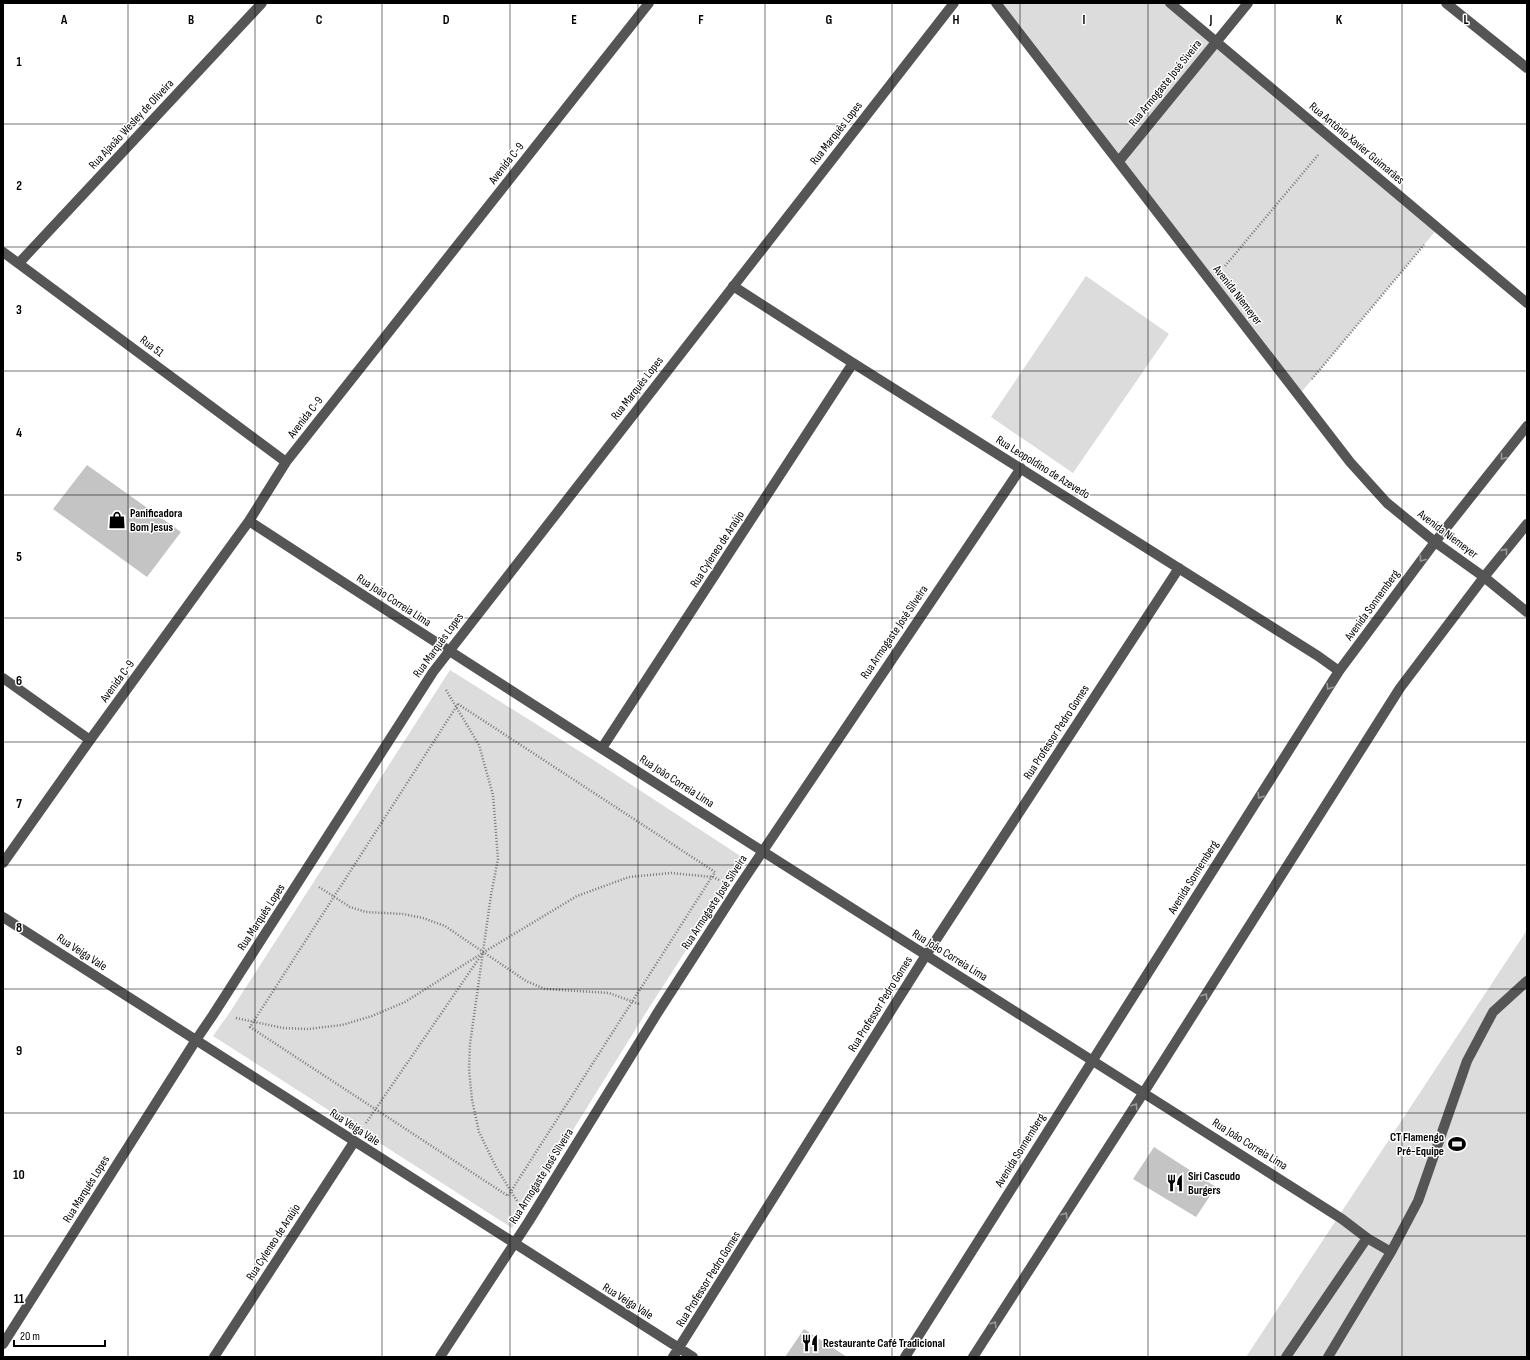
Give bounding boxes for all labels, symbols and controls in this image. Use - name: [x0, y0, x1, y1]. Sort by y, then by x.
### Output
- text: A: [60, 12, 68, 28]
- text: B: [188, 12, 194, 28]
- text: C: [316, 12, 323, 28]
- text: D: [443, 12, 450, 28]
- text: E: [571, 12, 577, 28]
- text: F: [698, 12, 704, 28]
- text: G: [826, 12, 833, 28]
- text: H: [953, 12, 960, 28]
- text: I: [1083, 12, 1086, 28]
- text: J: [1209, 12, 1213, 28]
- text: K: [1336, 12, 1343, 28]
- text: L: [1463, 12, 1469, 28]
- street label: Rua Armogaste José Siveira: [1126, 36, 1205, 130]
- text: 1: [16, 54, 22, 70]
- street label: Rua Ajaoão Wesley de Oliveira: [86, 76, 177, 173]
- street label: Rua Marquês Lopes: [807, 99, 866, 168]
- street label: Rua Antônio Xavier Guimarães: [1306, 99, 1407, 188]
- street label: Avenida C-9: [485, 139, 527, 188]
- text: 2: [16, 178, 22, 194]
- street label: Avenida Niemeyer: [1209, 262, 1266, 329]
- text: 3: [16, 302, 22, 318]
- street label: Rua 51: [137, 333, 167, 361]
- street label: Rua Marquês Lopes: [608, 354, 667, 423]
- street label: Avenida C-9: [284, 393, 326, 442]
- text: 4: [16, 425, 22, 441]
- street label: Rua Leopoldino de Azevedo: [993, 432, 1092, 502]
- one-way arrow: [1500, 452, 1507, 459]
- place label: Panificadora Bom Jesus: [130, 506, 182, 535]
- street label: Avenida Niemeyer: [1414, 506, 1481, 562]
- street label: Rua Cyleneo de Araújo: [687, 508, 748, 590]
- shop icon: Panificadora Bom Jesus: [107, 510, 127, 530]
- one-way arrow: [1501, 548, 1508, 555]
- text: 5: [16, 549, 22, 565]
- one-way arrow: [1420, 554, 1427, 561]
- street label: Avenida Sonnemberg: [1341, 567, 1403, 644]
- street label: Rua João Correia Lima: [354, 571, 434, 630]
- street label: Rua Armogaste José Silveira: [857, 582, 932, 682]
- street label: Rua Marquês Lopes: [410, 610, 467, 681]
- street label: Avenida C-9: [96, 657, 138, 706]
- text: 6: [16, 673, 22, 689]
- street label: Rua Professor Pedro Gomes: [1020, 682, 1093, 783]
- one-way arrow: [1327, 682, 1334, 689]
- street label: Rua João Correia Lima: [637, 752, 717, 811]
- one-way arrow: [1257, 792, 1264, 799]
- text: 7: [16, 796, 22, 812]
- street label: Avenida Sonnemberg: [1164, 838, 1222, 918]
- street label: Rua Armogaste José Silveira: [678, 852, 751, 952]
- street label: Rua Marquês Lopes: [234, 881, 289, 953]
- text: 8: [16, 920, 22, 936]
- street label: Rua João Correia Lima: [909, 926, 990, 985]
- street label: Rua Veiga Vale: [54, 931, 110, 974]
- street label: Rua Professor Pedro Gomes: [845, 954, 916, 1055]
- one-way arrow: [1200, 993, 1208, 1000]
- text: 9: [16, 1043, 22, 1059]
- one-way arrow: [1130, 1103, 1137, 1110]
- street label: Rua Veiga Vale: [327, 1106, 383, 1149]
- street label: Avenida Sonnemberg: [991, 1111, 1049, 1191]
- street label: Rua João Correia Lima: [1209, 1115, 1290, 1174]
- street label: Rua Armogaste José Silveira: [506, 1125, 577, 1227]
- place label: CT Flamengo Pré-Equipe: [1390, 1130, 1444, 1159]
- sports icon: CT Flamengo Pré-Equipe: [1447, 1134, 1467, 1154]
- street label: Rua Marquês Lopes: [60, 1153, 113, 1226]
- text: 10: [13, 1167, 25, 1183]
- place label: Siri Cascudo Burgers: [1188, 1169, 1240, 1198]
- restaurant icon: Siri Cascudo Burgers: [1165, 1173, 1185, 1193]
- street label: Rua Cyleneo de Araújo: [243, 1201, 304, 1283]
- one-way arrow: [1060, 1212, 1068, 1219]
- street label: Rua Professor Pedro Gomes: [673, 1229, 744, 1330]
- street label: Rua Veiga Vale: [600, 1280, 656, 1323]
- text: 11: [14, 1291, 24, 1307]
- one-way arrow: [990, 1321, 997, 1328]
- scale bar: [14, 1322, 105, 1348]
- text: 20 m: [20, 1329, 40, 1344]
- restaurant icon: Restaurante Café Tradicional: [800, 1333, 820, 1353]
- place label: Restaurante Café Tradicional: [823, 1336, 945, 1351]

